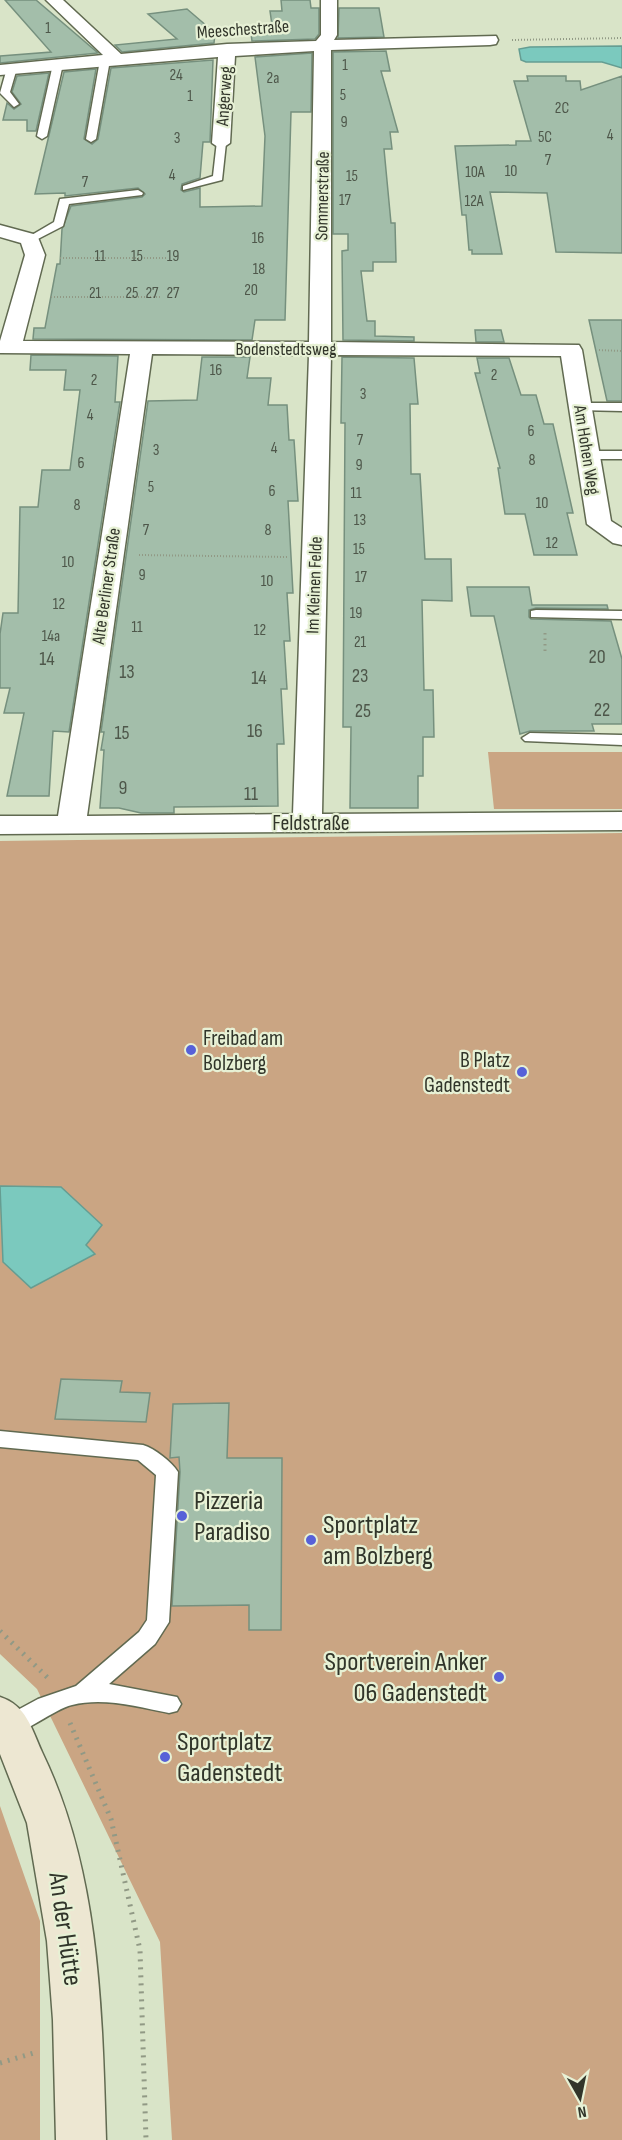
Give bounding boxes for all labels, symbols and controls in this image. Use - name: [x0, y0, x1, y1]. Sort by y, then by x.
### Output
- street label: Meeschestraße: [196, 16, 290, 43]
- house number: 1: [45, 19, 51, 38]
- house number: 1: [342, 56, 348, 75]
- street label: Angerweg: [212, 65, 237, 128]
- house number: 24: [169, 66, 183, 85]
- house number: 2a: [267, 69, 279, 88]
- house number: 5: [340, 86, 346, 105]
- house number: 1: [187, 87, 193, 106]
- house number: 2C: [555, 99, 569, 118]
- house number: 9: [340, 113, 348, 132]
- house number: 4: [607, 126, 614, 145]
- house number: 5C: [538, 128, 552, 147]
- house number: 3: [174, 129, 180, 148]
- street label: Sommerstraße: [311, 151, 334, 241]
- house number: 7: [545, 151, 552, 170]
- house number: 10: [505, 162, 517, 181]
- house number: 10A: [465, 163, 485, 182]
- house number: 4: [169, 166, 176, 185]
- house number: 15: [346, 167, 358, 186]
- house number: 7: [82, 173, 89, 192]
- house number: 17: [339, 191, 352, 210]
- house number: 12A: [464, 192, 484, 211]
- house number: 16: [252, 229, 264, 248]
- house number: 11: [94, 247, 106, 266]
- house number: 15: [131, 247, 143, 266]
- house number: 19: [167, 247, 179, 266]
- house number: 18: [253, 260, 265, 279]
- house number: 20: [244, 281, 258, 300]
- house number: 21: [89, 284, 102, 303]
- house number: 25: [125, 284, 139, 303]
- house number: 27: [145, 284, 159, 303]
- house number: 27: [166, 284, 180, 303]
- street label: Bodenstedtsweg: [236, 339, 336, 360]
- house number: 16: [210, 361, 222, 380]
- house number: 2: [491, 366, 497, 385]
- house number: 2: [91, 371, 97, 390]
- house number: 3: [360, 385, 366, 404]
- street label: Am Hohen Weg: [569, 403, 604, 496]
- house number: 4: [87, 406, 94, 425]
- house number: 6: [527, 422, 535, 441]
- house number: 7: [357, 431, 364, 450]
- house number: 4: [271, 439, 278, 458]
- house number: 3: [153, 441, 159, 460]
- house number: 8: [528, 451, 536, 470]
- house number: 6: [77, 454, 85, 473]
- house number: 9: [355, 456, 363, 475]
- house number: 5: [148, 478, 154, 497]
- house number: 6: [268, 482, 276, 501]
- house number: 11: [350, 484, 362, 503]
- house number: 10: [536, 494, 548, 513]
- house number: 8: [73, 496, 81, 515]
- house number: 13: [354, 511, 366, 530]
- house number: 7: [143, 521, 150, 540]
- house number: 8: [264, 521, 272, 540]
- street label: Alte Berliner Straße: [88, 527, 125, 646]
- house number: 12: [546, 534, 558, 553]
- street label: Im Kleinen Felde: [302, 536, 327, 634]
- house number: 15: [353, 540, 365, 559]
- house number: 10: [62, 553, 74, 572]
- house number: 9: [138, 566, 146, 585]
- house number: 17: [355, 568, 368, 587]
- house number: 10: [261, 572, 273, 591]
- house number: 12: [53, 595, 65, 614]
- house number: 19: [350, 604, 362, 623]
- house number: 11: [131, 618, 143, 637]
- house number: 12: [254, 621, 266, 640]
- house number: 14a: [42, 627, 60, 646]
- house number: 21: [354, 633, 367, 652]
- house number: 20: [588, 645, 606, 669]
- house number: 14: [39, 647, 55, 671]
- house number: 13: [119, 660, 135, 684]
- house number: 23: [352, 664, 368, 688]
- house number: 14: [251, 666, 267, 690]
- house number: 22: [594, 698, 610, 722]
- house number: 25: [355, 699, 371, 723]
- house number: 16: [247, 719, 263, 743]
- house number: 15: [114, 721, 130, 745]
- house number: 9: [119, 776, 127, 800]
- house number: 11: [244, 782, 258, 806]
- street label: Feldstraße: [272, 810, 350, 837]
- place label: Freibad am Bolzberg: [203, 1025, 283, 1077]
- marker: Freibad am Bolzberg: [184, 1043, 198, 1057]
- place label: B Platz Gadenstedt: [424, 1047, 510, 1099]
- marker: B Platz Gadenstedt: [515, 1065, 529, 1079]
- place label: Pizzeria Paradiso: [194, 1485, 270, 1548]
- marker: Pizzeria Paradiso: [175, 1509, 189, 1523]
- place label: Sportplatz am Bolzberg: [323, 1509, 433, 1572]
- marker: Sportplatz am Bolzberg: [304, 1533, 318, 1547]
- place label: Sportverein Anker 06 Gadenstedt: [324, 1646, 487, 1709]
- marker: Sportverein Anker 06 Gadenstedt: [492, 1670, 506, 1684]
- place label: Sportplatz Gadenstedt: [177, 1726, 282, 1789]
- marker: Sportplatz Gadenstedt: [158, 1750, 172, 1764]
- street label: An der Hütte: [41, 1869, 89, 1988]
- north arrow: [550, 2068, 610, 2128]
- text: N: [576, 2101, 588, 2121]

